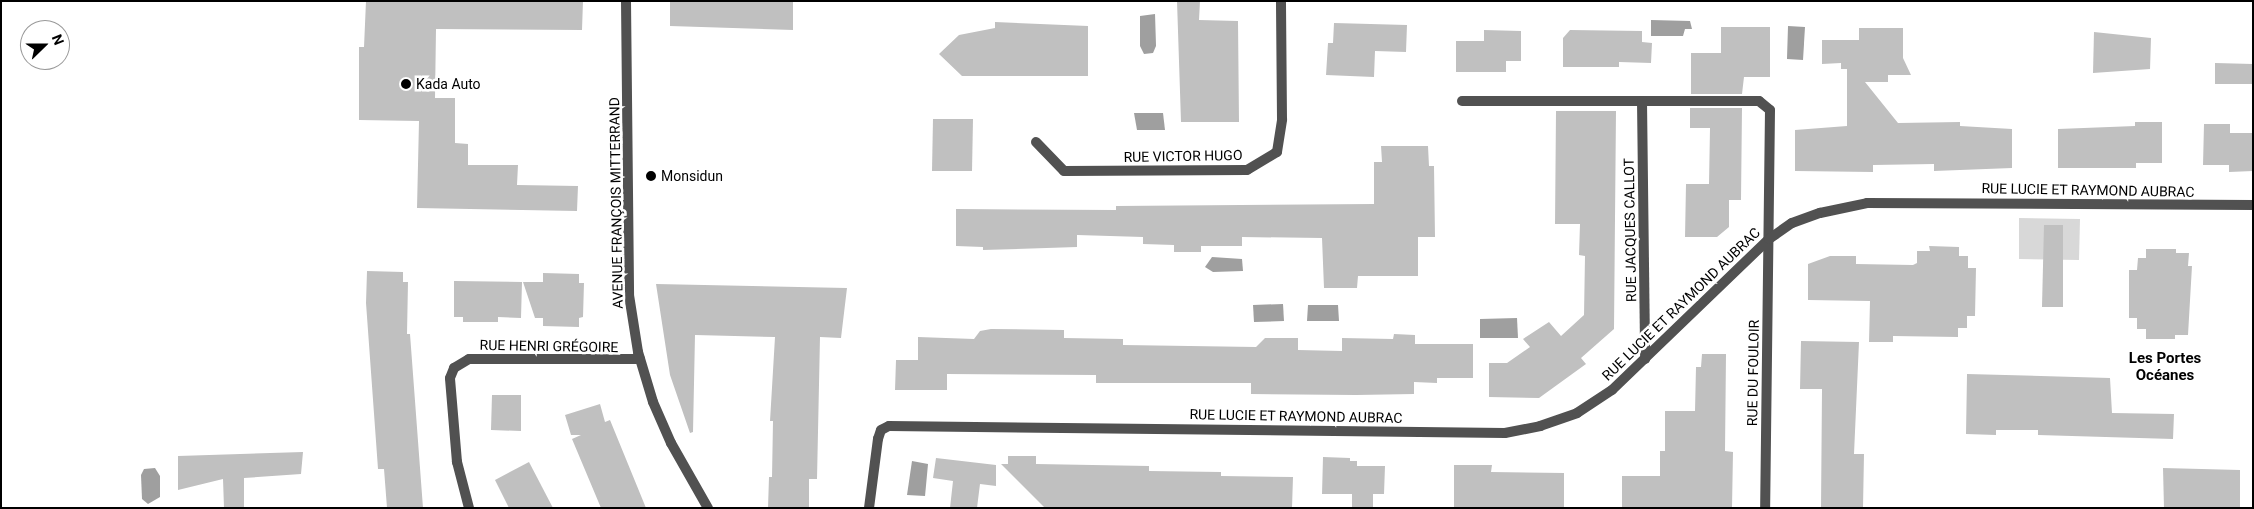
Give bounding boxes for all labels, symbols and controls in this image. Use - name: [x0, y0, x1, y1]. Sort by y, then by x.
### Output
- north arrow: [20, 20, 70, 70]
- text: N: [49, 32, 67, 47]
- place label: Kada Auto: [416, 76, 481, 92]
- marker: Kada Auto: [400, 78, 412, 90]
- street label: AVENUE FRANÇOIS MITTERRAND: [606, 97, 626, 309]
- street label: RUE VICTOR HUGO: [1123, 147, 1243, 165]
- street label: RUE JACQUES CALLOT: [1620, 158, 1640, 302]
- place label: Monsidun: [661, 168, 723, 184]
- marker: Monsidun: [645, 170, 657, 182]
- street label: RUE LUCIE ET RAYMOND AUBRAC: [1981, 180, 2195, 200]
- street label: RUE LUCIE ET RAYMOND AUBRAC: [1598, 224, 1764, 384]
- street label: RUE DU FOULOIR: [1744, 320, 1762, 426]
- street label: RUE HENRI GRÉGOIRE: [480, 336, 618, 356]
- district label: Les Portes Océanes: [2129, 349, 2201, 384]
- street label: RUE LUCIE ET RAYMOND AUBRAC: [1189, 406, 1403, 426]

